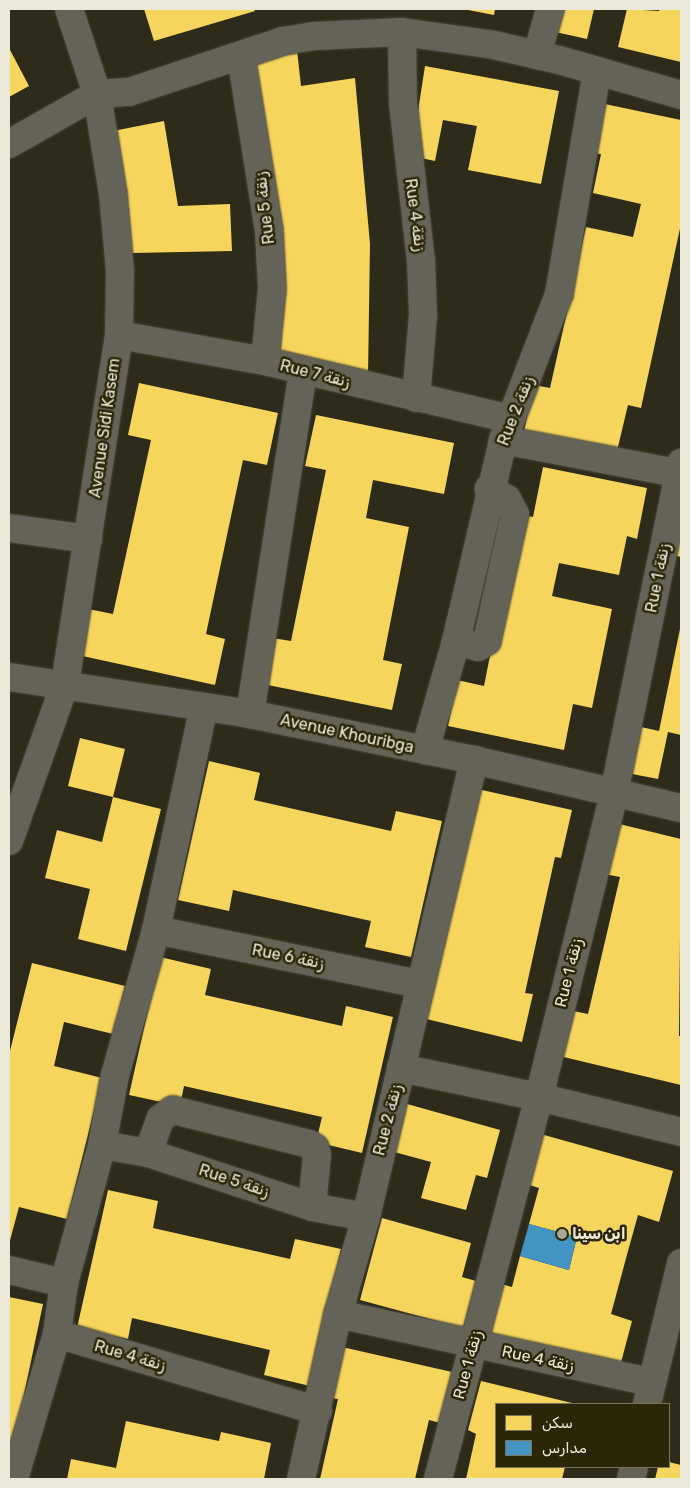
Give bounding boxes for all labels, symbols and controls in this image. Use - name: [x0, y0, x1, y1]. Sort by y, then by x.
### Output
- street label: Rue 5 زنقة: [251, 171, 279, 245]
- street label: Rue 4 زنقة: [400, 177, 430, 253]
- street label: Rue 7 زنقة: [278, 356, 352, 392]
- street label: Avenue Sidi Kasem: [86, 357, 124, 499]
- street label: Rue 2 زنقة: [494, 374, 538, 448]
- street label: Rue 1 زنقة: [642, 542, 674, 614]
- street label: Avenue Khouribga: [278, 710, 416, 758]
- street label: Rue 1 زنقة: [551, 937, 587, 1009]
- street label: Rue 6 زنقة: [250, 941, 326, 973]
- street label: Rue 2 زنقة: [370, 1082, 406, 1158]
- street label: Rue 5 زنقة: [196, 1161, 272, 1201]
- place label: ابن سينا: [572, 1224, 626, 1244]
- marker: ابن سينا: [556, 1228, 568, 1240]
- street label: Rue 1 زنقة: [450, 1329, 486, 1401]
- street label: Rue 4 زنقة: [92, 1337, 168, 1375]
- street label: Rue 4 زنقة: [500, 1342, 576, 1376]
- legend: [495, 1403, 670, 1468]
- text: سكن: [542, 1414, 573, 1432]
- text: مدارس: [542, 1439, 587, 1457]

